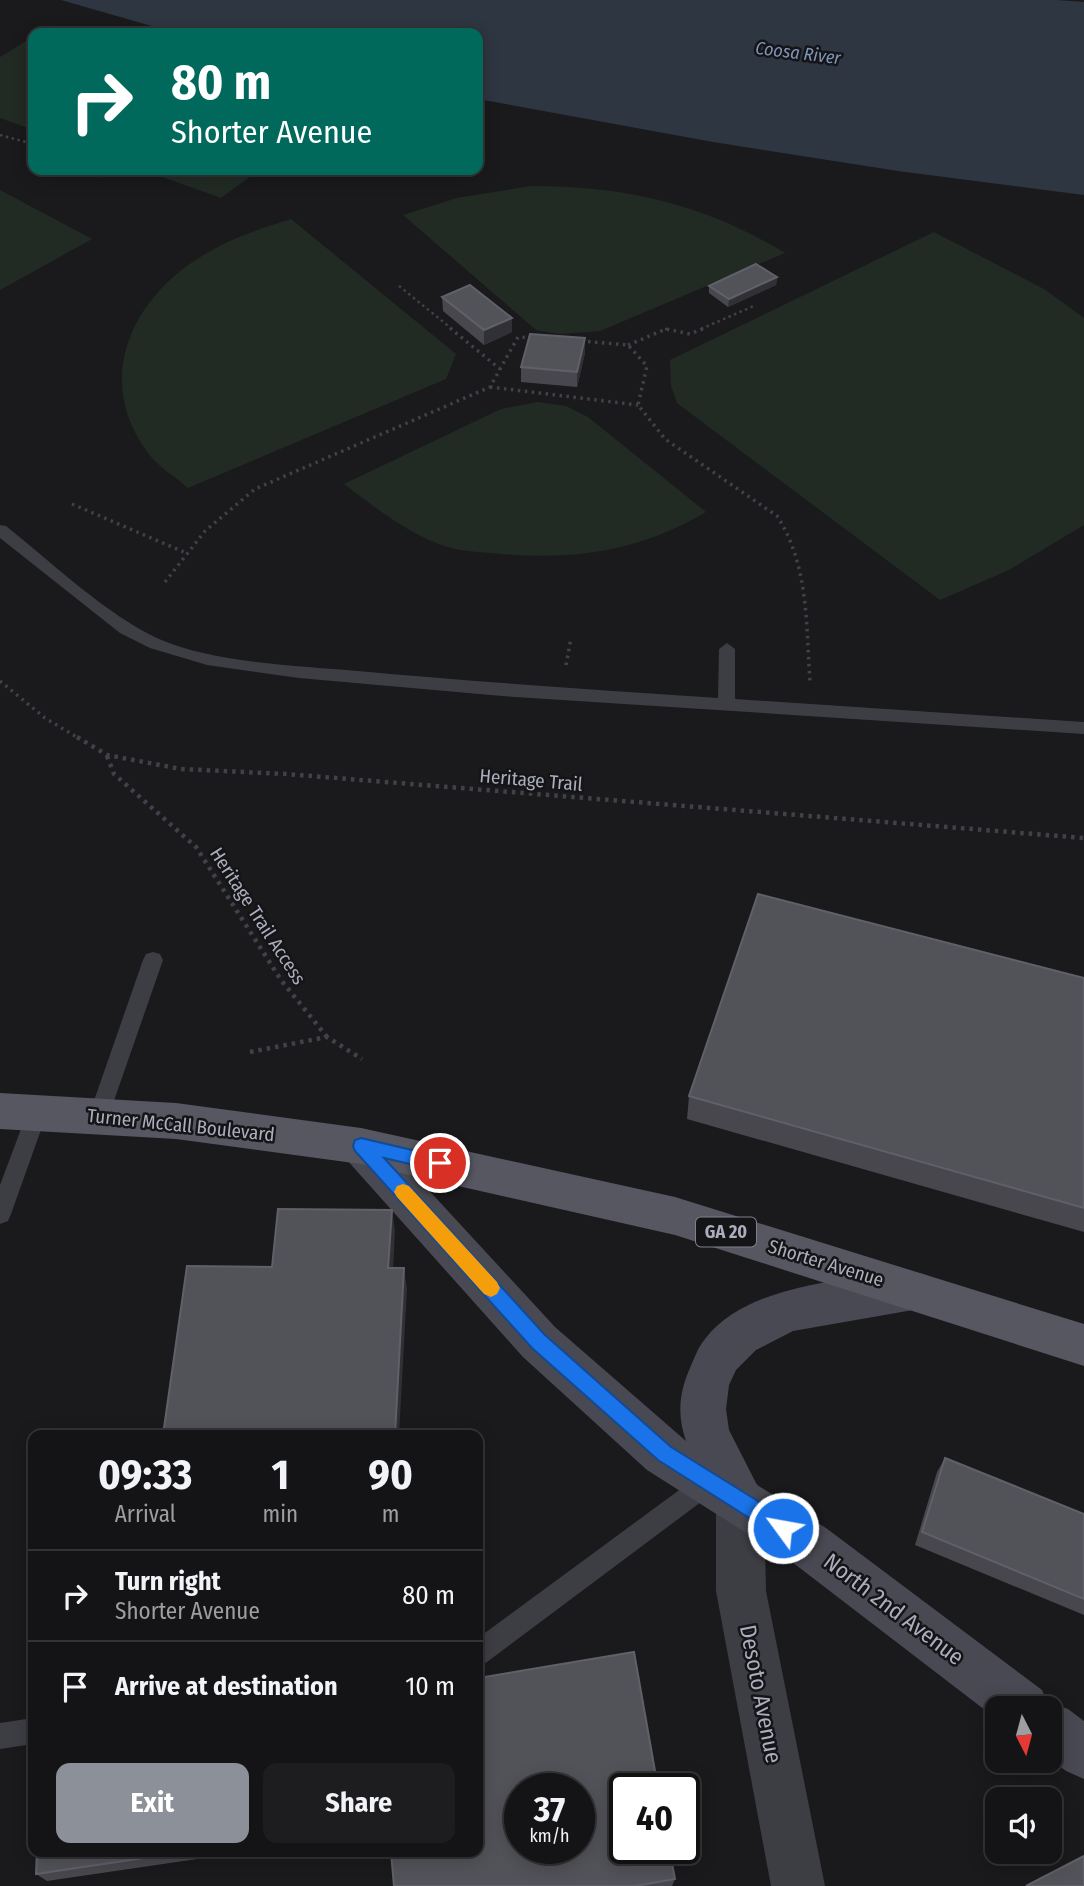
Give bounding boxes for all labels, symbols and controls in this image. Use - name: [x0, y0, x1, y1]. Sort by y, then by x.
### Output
- water label: Coosa River: [754, 37, 843, 69]
- text: 80 m: [171, 53, 271, 112]
- icon: right: [56, 56, 147, 147]
- text: Shorter Avenue: [171, 113, 372, 151]
- street label: Heritage Trail: [478, 764, 584, 796]
- street label: Heritage Trail Access: [205, 843, 311, 989]
- street label: Turner McCall Boulevard: [86, 1104, 276, 1146]
- pin: [410, 1133, 470, 1193]
- icon: arrive: [421, 1144, 459, 1182]
- road number: GA 20: [696, 1218, 756, 1246]
- street label: Shorter Avenue: [765, 1235, 887, 1291]
- text: 09:33: [98, 1450, 192, 1500]
- text: 1: [271, 1450, 289, 1500]
- text: 90: [368, 1450, 413, 1500]
- position arrow: [746, 1491, 820, 1565]
- text: Arrival: [115, 1500, 176, 1528]
- text: min: [263, 1500, 298, 1528]
- text: m: [382, 1500, 399, 1528]
- street label: North 2nd Avenue: [818, 1547, 970, 1671]
- text: Turn right: [115, 1566, 221, 1597]
- icon: right: [56, 1577, 94, 1615]
- text: 80 m: [402, 1580, 455, 1611]
- text: Shorter Avenue: [115, 1597, 260, 1625]
- street label: Desoto Avenue: [734, 1622, 788, 1766]
- icon: arrive: [56, 1668, 94, 1706]
- text: Arrive at destination: [115, 1671, 338, 1702]
- text: 10 m: [405, 1671, 455, 1702]
- north arrow: [985, 1696, 1062, 1773]
- map controls: [985, 1696, 1062, 1864]
- button: Exit: [56, 1763, 249, 1843]
- button: Share: [263, 1763, 455, 1843]
- speed limit sign: 40: [609, 1773, 700, 1864]
- button: sound: [985, 1787, 1062, 1864]
- text: 37: [534, 1788, 565, 1830]
- text: km/h: [529, 1825, 570, 1847]

